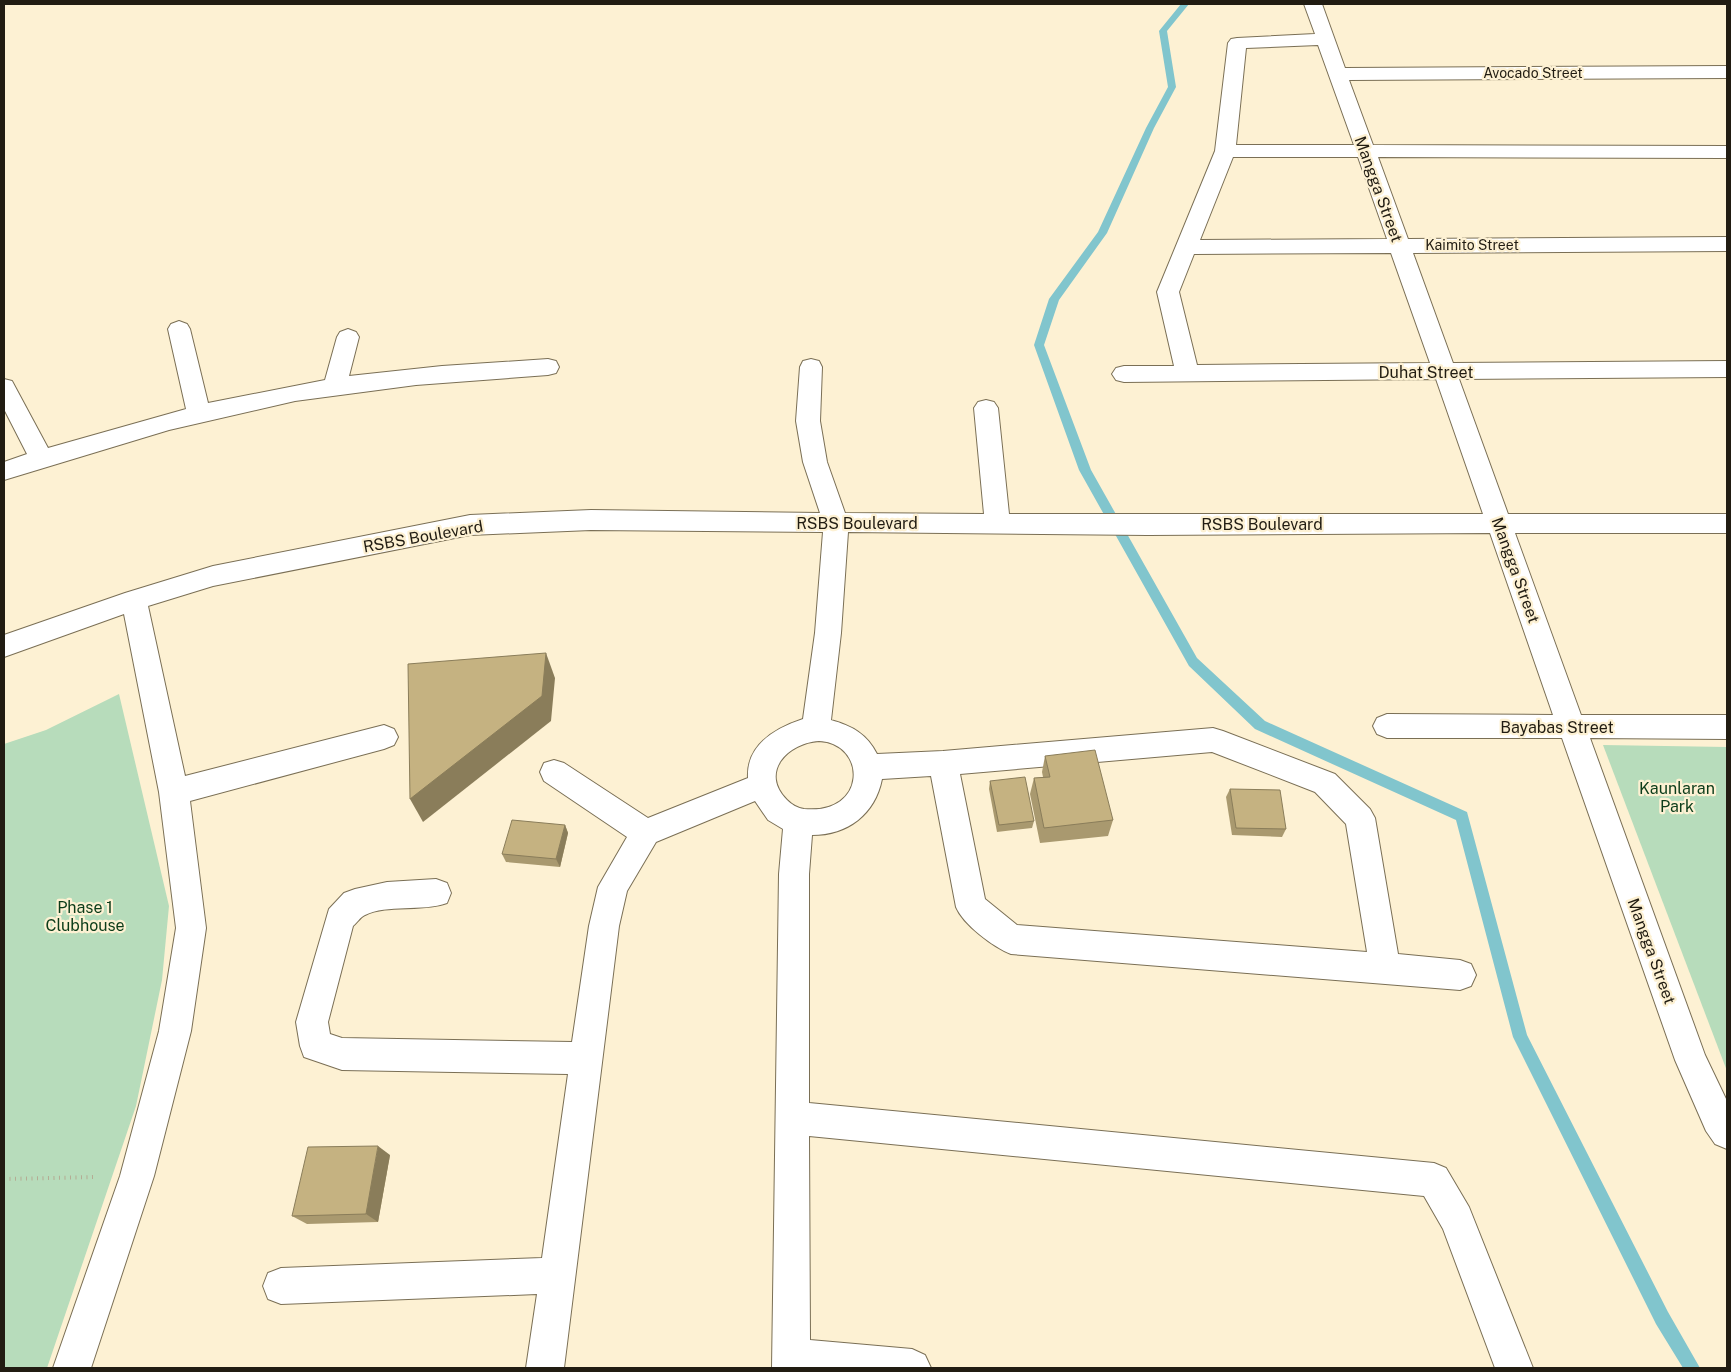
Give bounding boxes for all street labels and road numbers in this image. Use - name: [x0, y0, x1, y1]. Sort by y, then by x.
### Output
- street label: Avocado Street: [1483, 65, 1583, 81]
- street label: Mangga Street: [1351, 134, 1406, 245]
- street label: Kaimito Street: [1425, 237, 1519, 253]
- street label: Duhat Street: [1378, 363, 1474, 382]
- street label: RSBS Boulevard: [796, 514, 918, 533]
- street label: RSBS Boulevard: [1201, 515, 1323, 534]
- street label: Mangga Street: [1488, 515, 1543, 626]
- street label: RSBS Boulevard: [362, 517, 485, 556]
- street label: Bayabas Street: [1500, 718, 1614, 737]
- street label: Mangga Street: [1624, 896, 1679, 1007]

